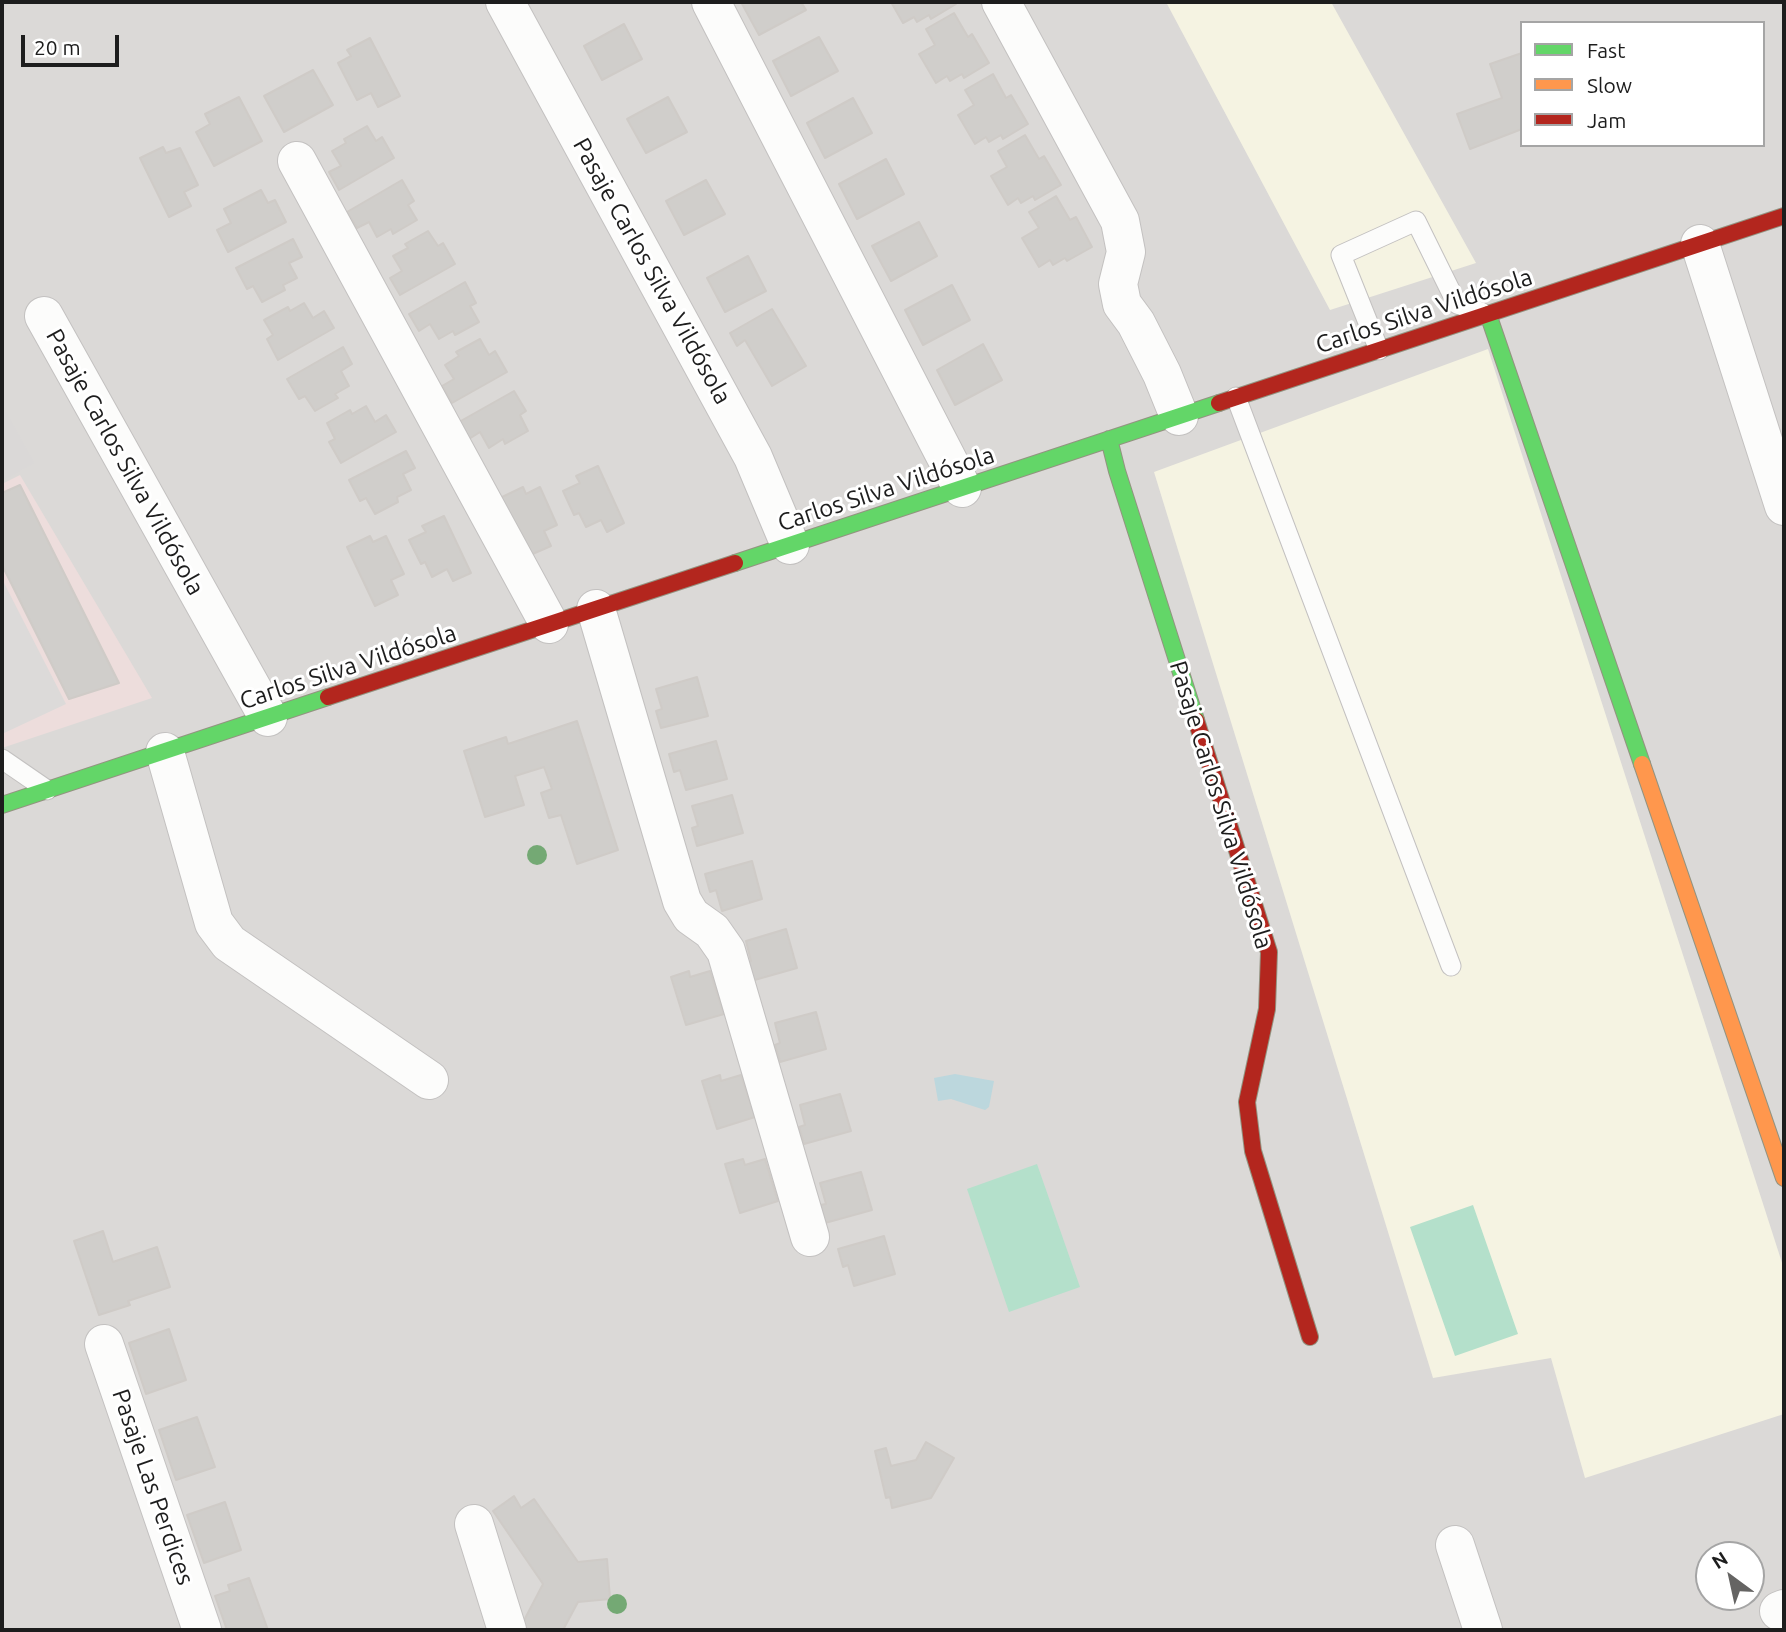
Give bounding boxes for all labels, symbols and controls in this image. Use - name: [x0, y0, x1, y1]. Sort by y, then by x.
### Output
- scale bar: [24, 21, 122, 65]
- legend: [1520, 21, 1765, 147]
- text: 20 m: [34, 35, 81, 59]
- text: Fast: [1587, 38, 1625, 62]
- text: Slow: [1587, 73, 1632, 97]
- text: Jam: [1587, 108, 1626, 132]
- street label: Pasaje Carlos Silva Vildósola: [567, 133, 737, 409]
- street label: Carlos Silva Vildósola: [1312, 262, 1536, 360]
- street label: Pasaje Carlos Silva Vildósola: [40, 324, 210, 600]
- street label: Carlos Silva Vildósola: [774, 440, 998, 538]
- street label: Carlos Silva Vildósola: [236, 618, 460, 716]
- street label: Pasaje Carlos Silva Vildósola: [1163, 657, 1279, 953]
- street label: Pasaje Las Perdices: [106, 1385, 200, 1589]
- north arrow: [1695, 1541, 1765, 1611]
- text: N: [1708, 1547, 1732, 1573]

